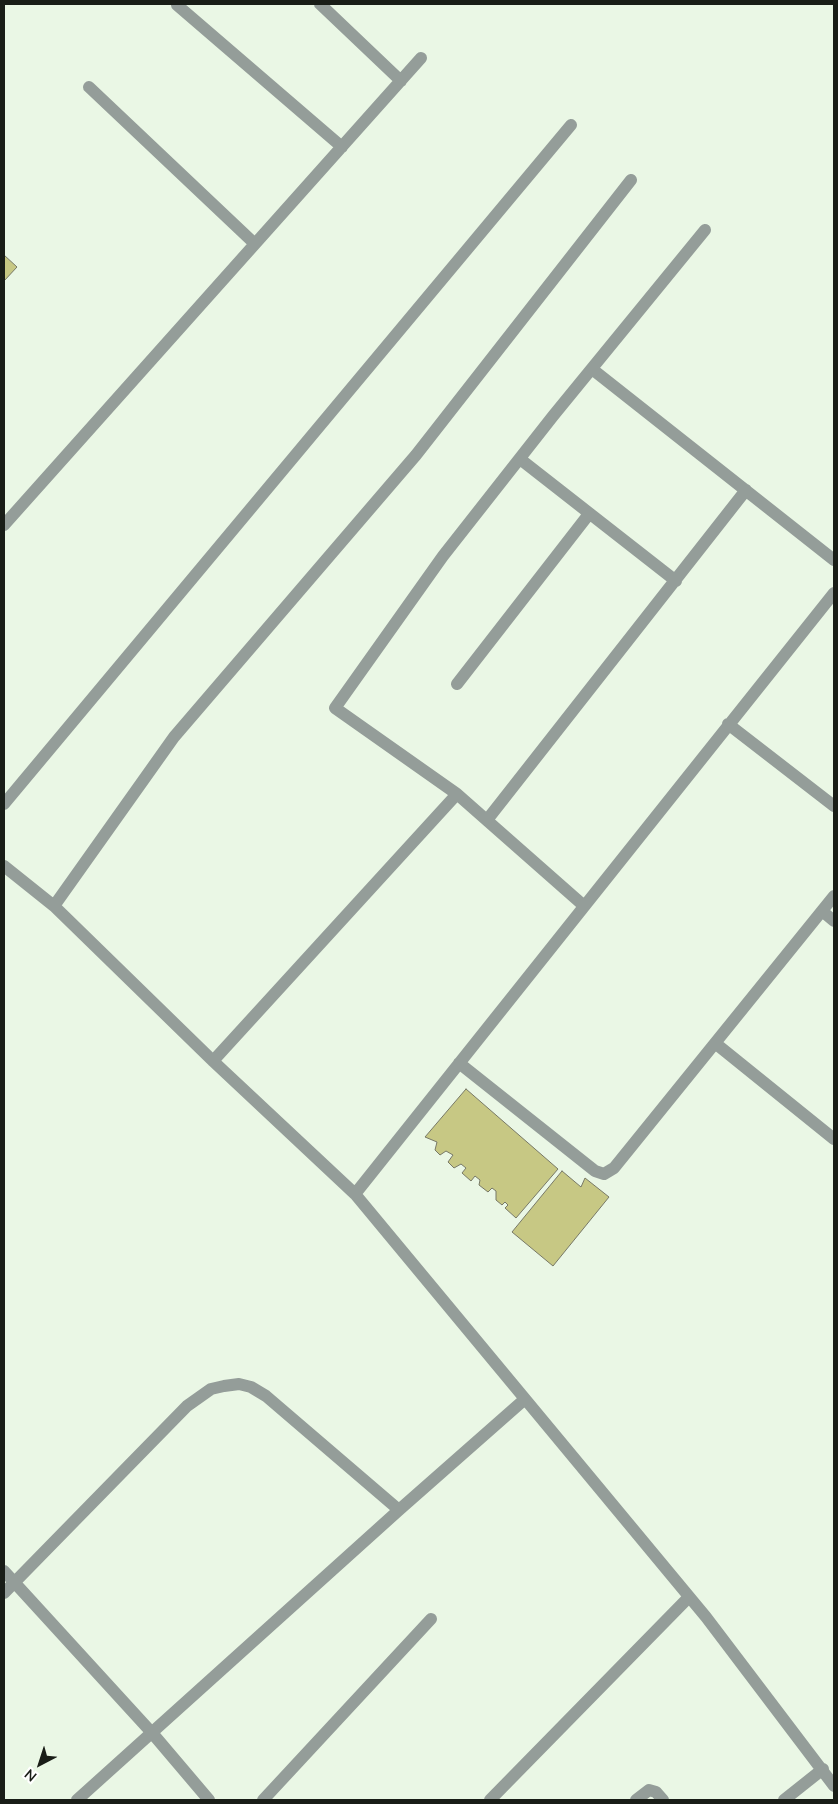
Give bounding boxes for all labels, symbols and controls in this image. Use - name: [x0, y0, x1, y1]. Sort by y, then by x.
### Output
- north arrow: [15, 1739, 65, 1789]
- text: N: [21, 1765, 40, 1786]

